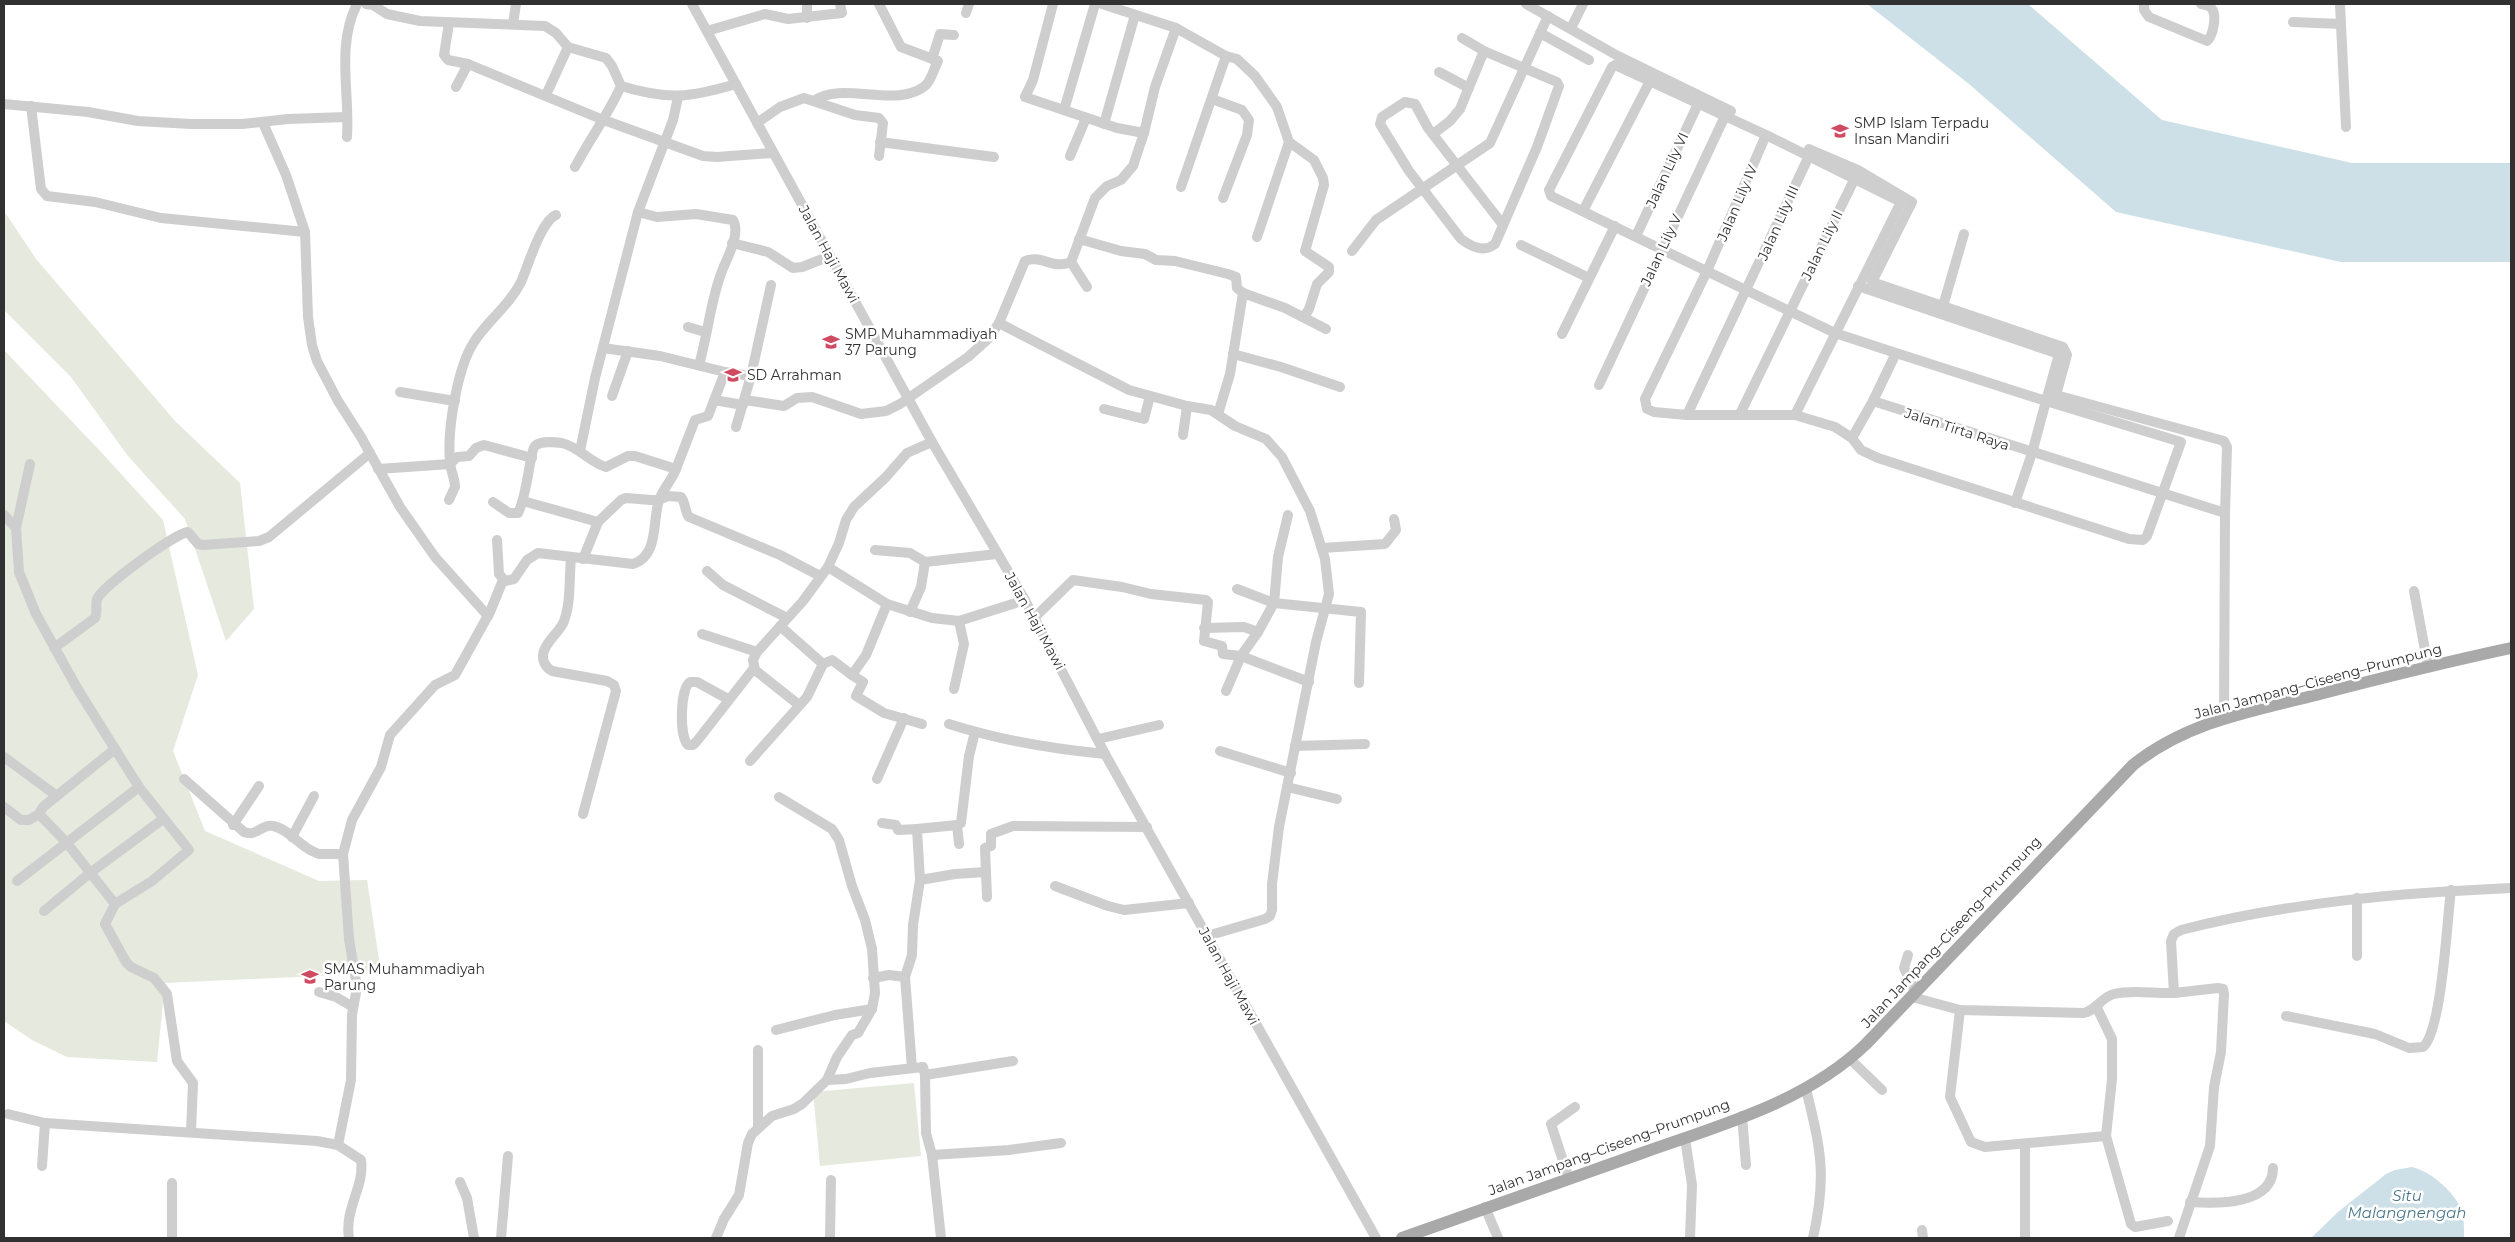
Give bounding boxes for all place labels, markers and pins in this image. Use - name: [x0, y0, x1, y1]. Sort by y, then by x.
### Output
- place label: SMP Islam Terpadu Insan Mandiri: [1854, 114, 1989, 148]
- school or university icon: SMP Islam Terpadu Insan Mandiri: [1830, 121, 1850, 141]
- place label: SMP Muhammadiyah 37 Parung: [845, 325, 997, 359]
- school or university icon: SMP Muhammadiyah 37 Parung: [821, 332, 841, 352]
- school or university icon: SD Arrahman: [723, 365, 743, 385]
- place label: SD Arrahman: [747, 366, 842, 384]
- place label: SMAS Muhammadiyah Parung: [324, 960, 485, 994]
- school or university icon: SMAS Muhammadiyah Parung: [300, 967, 320, 987]

